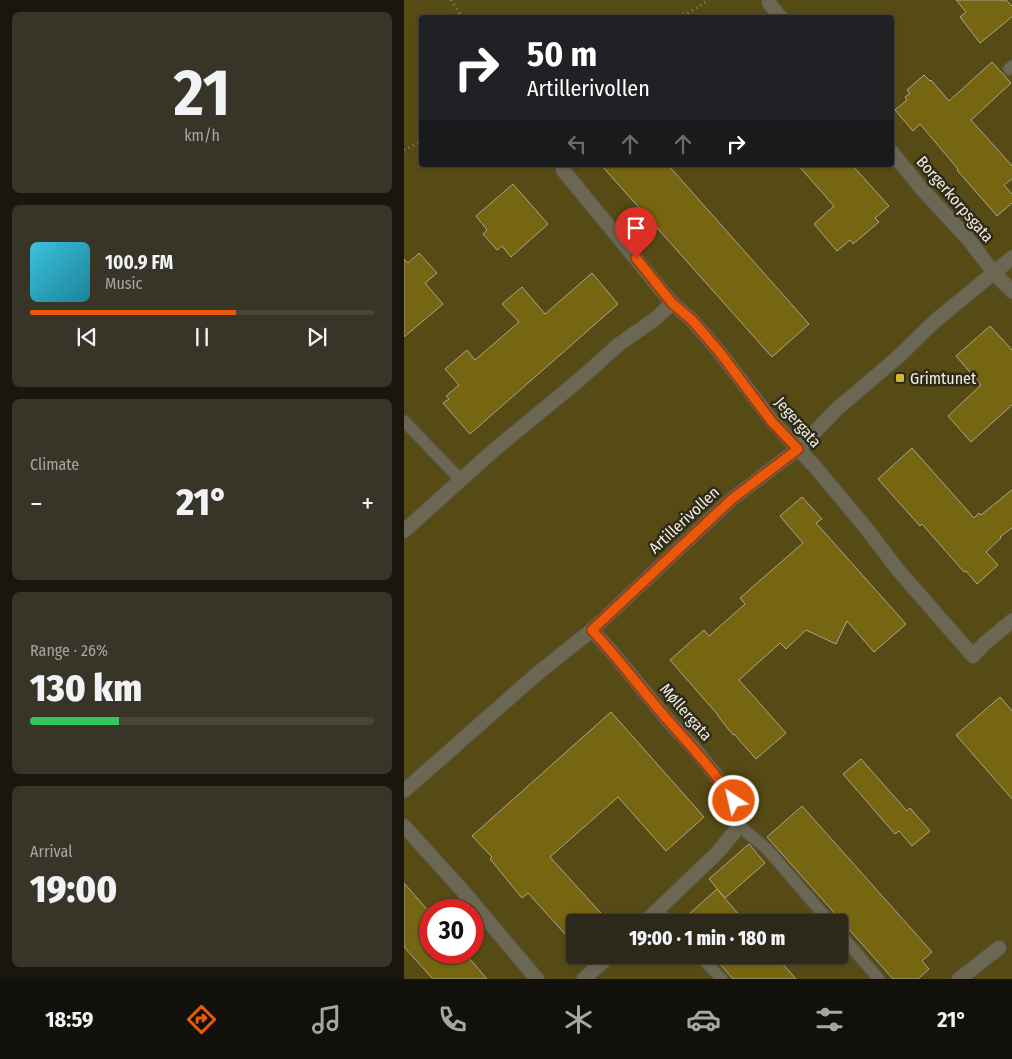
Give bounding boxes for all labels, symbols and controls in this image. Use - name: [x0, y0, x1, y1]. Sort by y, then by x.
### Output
- text: 50 m: [527, 33, 597, 75]
- icon: right: [444, 35, 509, 100]
- text: 21: [174, 54, 230, 132]
- text: Artillerivollen: [527, 75, 650, 102]
- text: km/h: [184, 126, 220, 145]
- icon: left: [563, 130, 591, 158]
- icon: ahead: [616, 130, 644, 158]
- icon: ahead: [669, 130, 697, 158]
- icon: right: [722, 130, 750, 158]
- street label: Borgerkorpsgata: [912, 152, 998, 246]
- pin: [615, 207, 657, 258]
- icon: arrive: [622, 214, 650, 242]
- text: 100.9 FM: [105, 251, 173, 274]
- text: Music: [105, 274, 142, 293]
- icon: previous: [73, 323, 101, 351]
- icon: pause: [188, 323, 216, 351]
- icon: next: [303, 323, 331, 351]
- place label: Grimtunet: [910, 369, 977, 388]
- marker: Grimtunet: [894, 372, 906, 384]
- street label: Jegergata: [771, 393, 825, 451]
- text: Climate: [30, 455, 79, 474]
- text: 21°: [176, 479, 228, 525]
- street label: Artillerivollen: [645, 483, 723, 557]
- text: −: [30, 487, 43, 520]
- text: +: [361, 487, 374, 520]
- text: Range · 26%: [30, 641, 108, 660]
- text: 130 km: [30, 665, 142, 711]
- street label: Møllergata: [656, 680, 716, 745]
- position arrow: [707, 774, 759, 826]
- text: Arrival: [30, 842, 72, 861]
- text: 19:00: [30, 866, 117, 912]
- speed limit sign: 30: [419, 899, 484, 964]
- text: 19:00 · 1 min · 180 m: [629, 927, 785, 950]
- icon: directions: [184, 1002, 219, 1037]
- icon: music: [309, 1002, 344, 1037]
- icon: phone: [435, 1002, 470, 1037]
- icon: climate: [561, 1002, 596, 1037]
- icon: car: [686, 1002, 721, 1037]
- icon: filters: [812, 1002, 847, 1037]
- text: 18:59: [45, 1006, 93, 1033]
- text: 21°: [937, 1006, 967, 1033]

